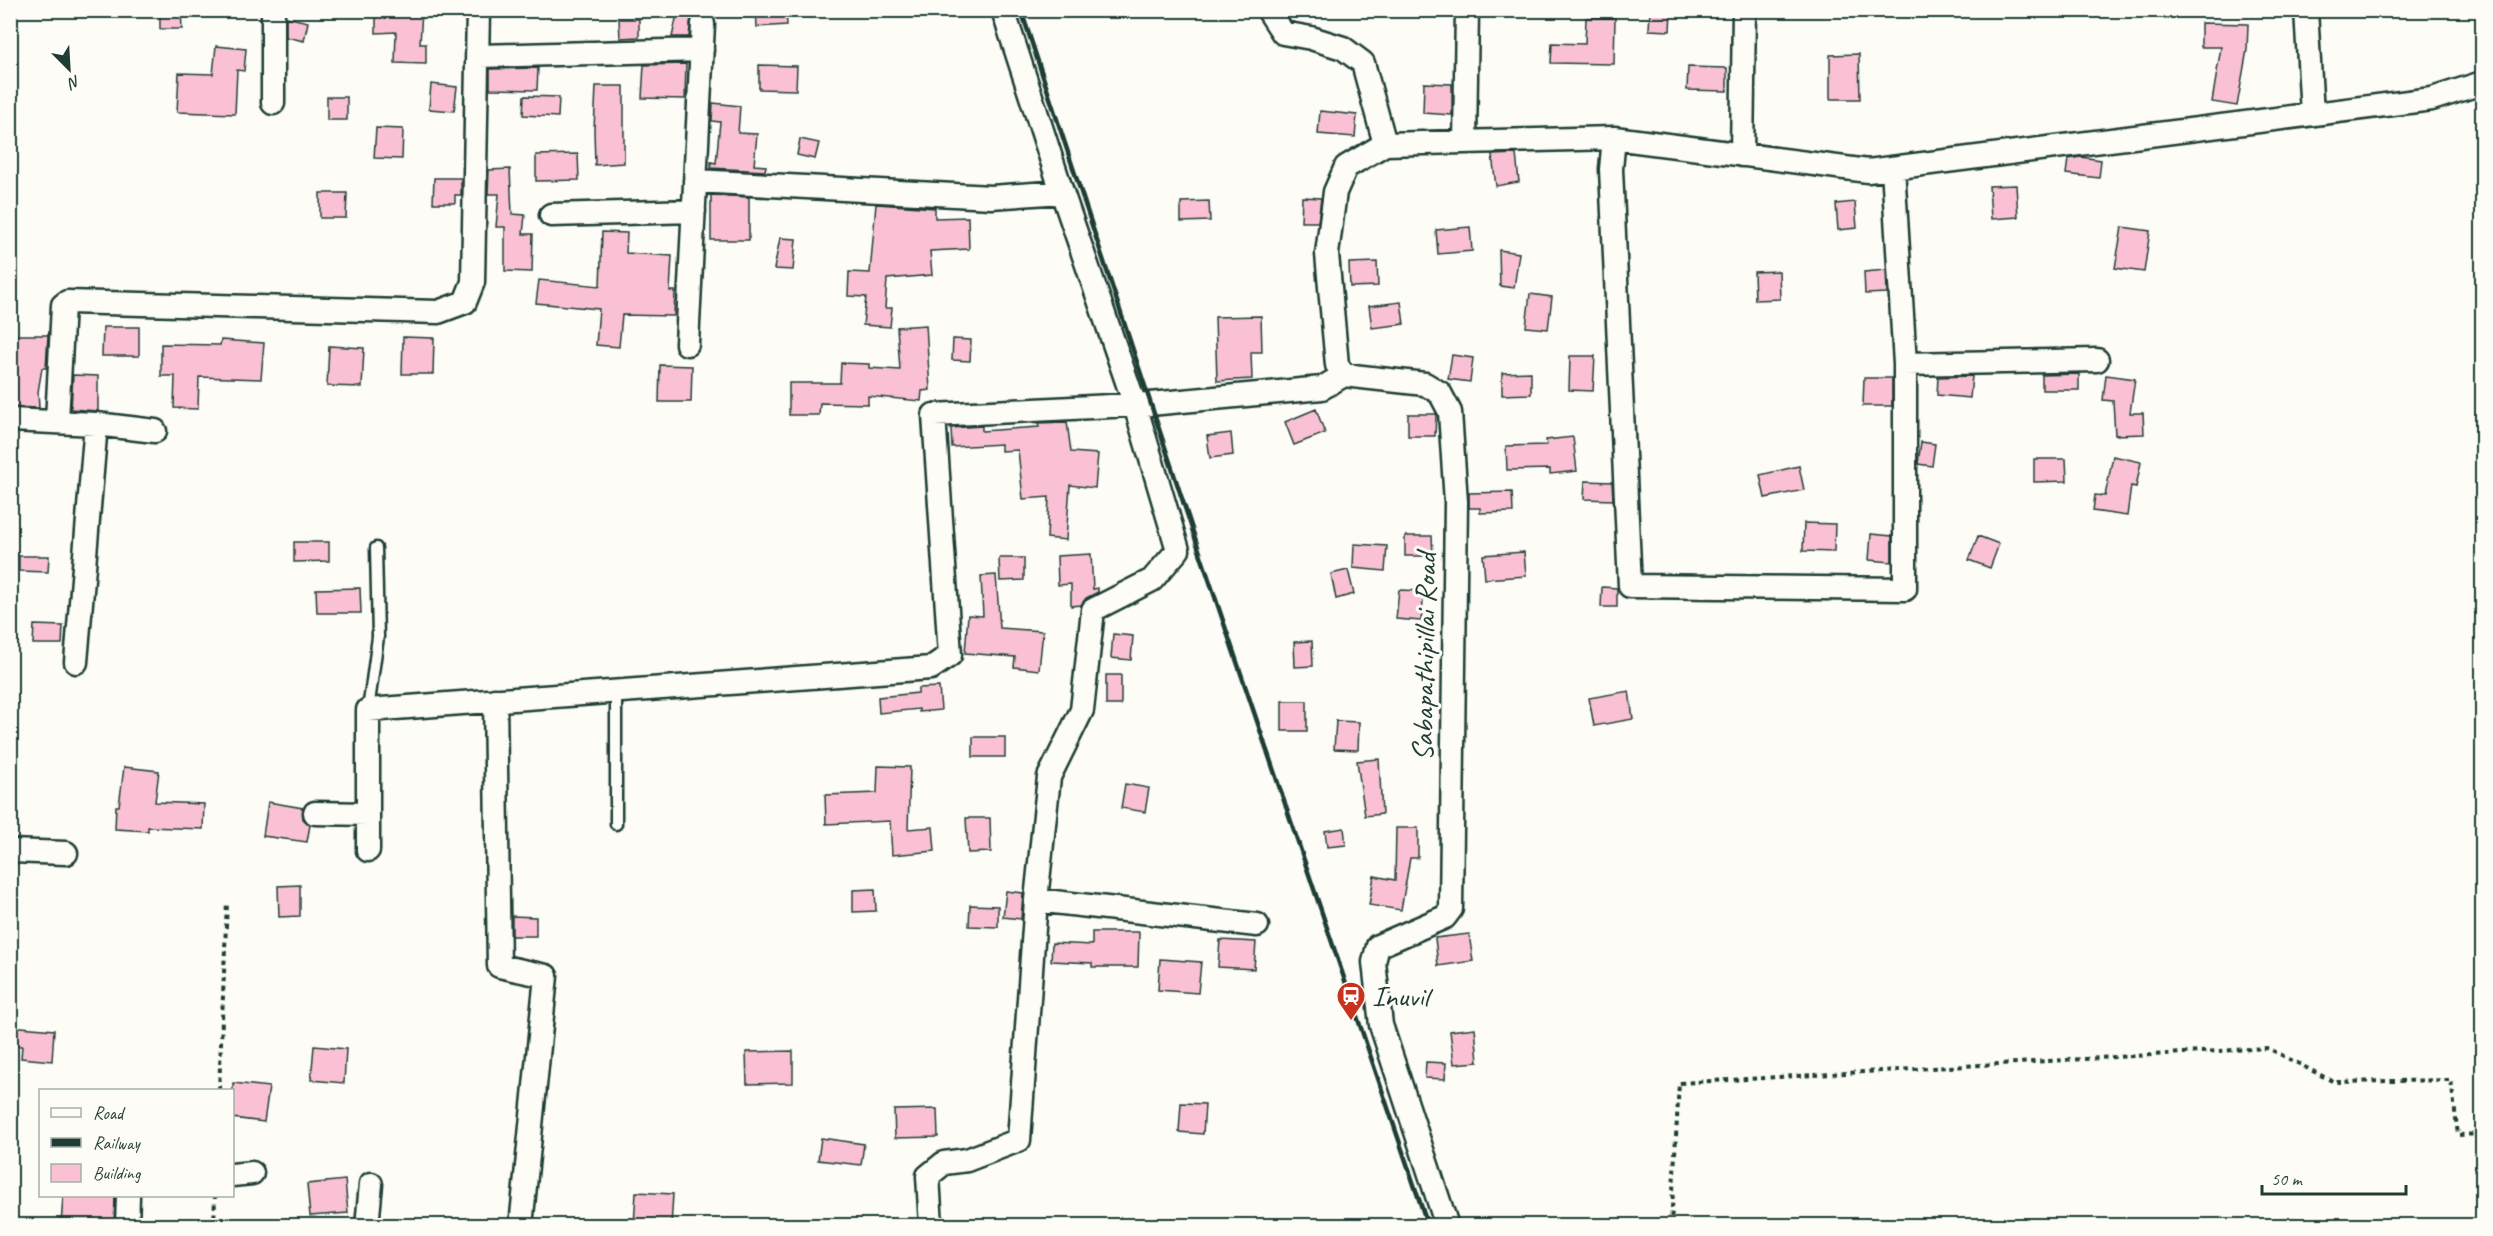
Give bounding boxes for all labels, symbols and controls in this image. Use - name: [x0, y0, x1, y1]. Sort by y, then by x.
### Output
- north arrow: [39, 39, 99, 99]
- text: N: [63, 71, 83, 94]
- street label: Sabapathipillai Road: [1403, 548, 1445, 761]
- place label: Inuvil: [1372, 977, 1434, 1015]
- station icon: Inuvil: [1335, 980, 1367, 1022]
- legend: [39, 1089, 234, 1197]
- text: Road: [93, 1102, 126, 1124]
- text: Railway: [93, 1132, 141, 1154]
- scale bar: [2262, 1158, 2406, 1196]
- text: Building: [93, 1162, 142, 1184]
- text: 50 m: [2271, 1168, 2304, 1190]

